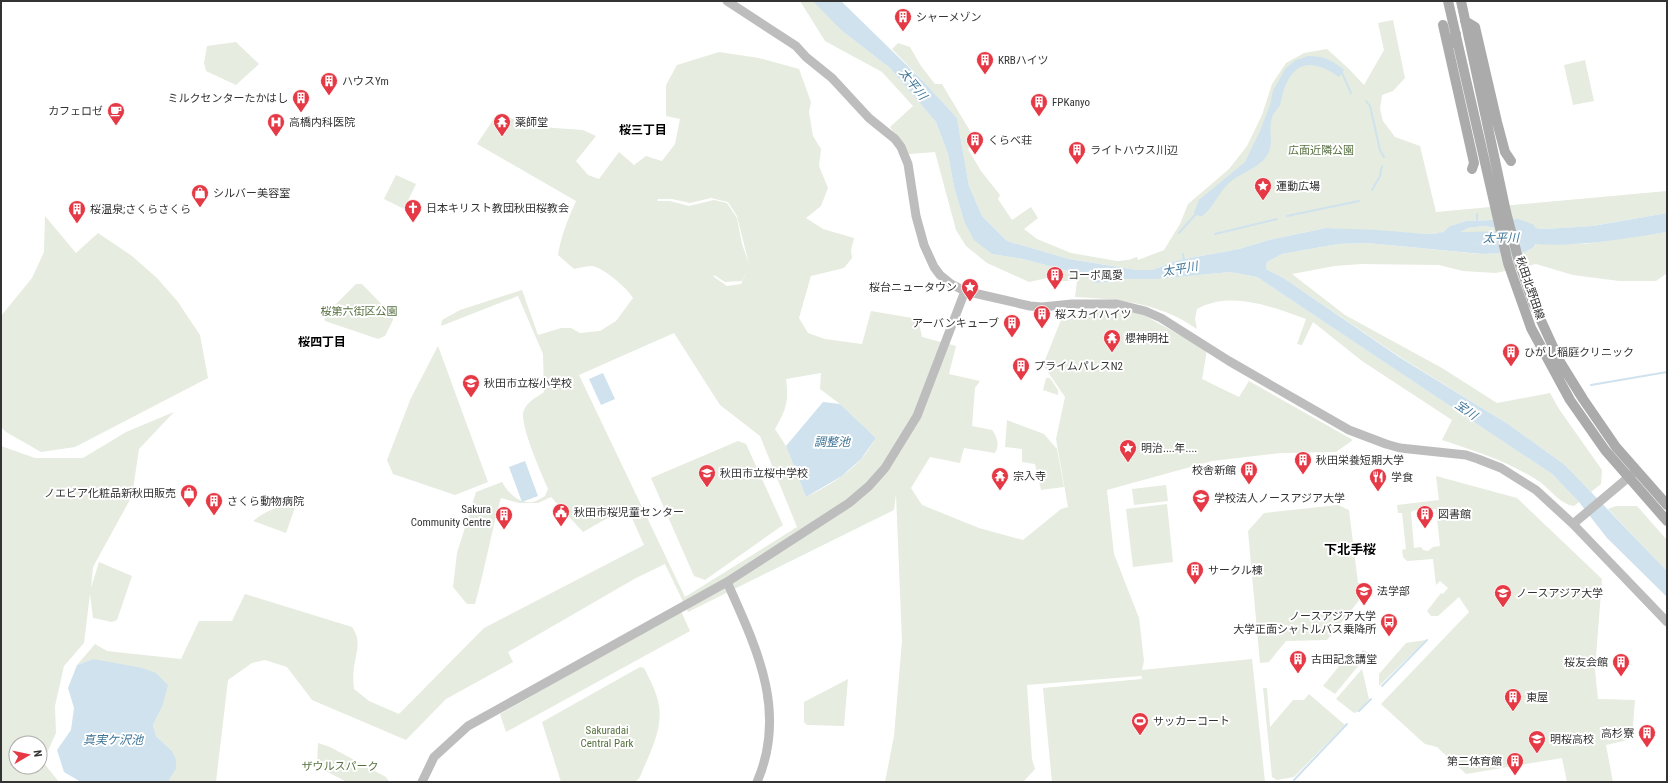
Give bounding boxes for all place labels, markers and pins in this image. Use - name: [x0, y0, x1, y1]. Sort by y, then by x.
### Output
- building icon: シャーメゾン: [893, 7, 913, 32]
- place label: シャーメゾン: [916, 11, 982, 24]
- building icon: KRBハイツ: [975, 50, 995, 75]
- place label: KRBハイツ: [998, 54, 1049, 67]
- building icon: ハウスYm: [319, 71, 339, 96]
- place label: ハウスYm: [342, 75, 389, 88]
- building icon: ミルクセンターたかはし: [291, 88, 311, 113]
- place label: ミルクセンターたかはし: [167, 92, 288, 105]
- building icon: FPKanyo: [1029, 92, 1049, 117]
- place label: FPKanyo: [1052, 96, 1090, 109]
- cafe icon: カフェロゼ: [106, 101, 126, 126]
- place label: カフェロゼ: [48, 105, 103, 118]
- hospital icon: 高橋内科医院: [266, 112, 286, 137]
- temple icon: 薬師堂: [492, 112, 512, 137]
- place label: 高橋内科医院: [289, 116, 355, 129]
- place label: 薬師堂: [515, 116, 548, 129]
- building icon: くらべ荘: [965, 130, 985, 155]
- place label: くらべ荘: [988, 134, 1032, 147]
- building icon: ライトハウス川辺: [1067, 140, 1087, 165]
- place label: ライトハウス川辺: [1090, 144, 1178, 157]
- place icon: 運動広場: [1253, 176, 1273, 201]
- place label: 運動広場: [1276, 180, 1320, 193]
- shop icon: シルバー美容室: [190, 183, 210, 208]
- place label: シルバー美容室: [213, 187, 290, 200]
- church icon: 日本キリスト教団秋田桜教会: [403, 198, 423, 223]
- building icon: 桜温泉;さくらさくら: [67, 199, 87, 224]
- place label: 日本キリスト教団秋田桜教会: [426, 202, 569, 215]
- place label: 桜温泉;さくらさくら: [90, 203, 191, 216]
- building icon: コーポ風愛: [1045, 265, 1065, 290]
- place label: コーポ風愛: [1068, 269, 1123, 282]
- place icon: 桜台ニュータウン: [960, 277, 980, 302]
- place label: 桜台ニュータウン: [869, 281, 957, 294]
- building icon: 桜スカイハイツ: [1032, 304, 1052, 329]
- place label: 桜スカイハイツ: [1055, 308, 1132, 321]
- building icon: アーバンキューブ: [1002, 313, 1022, 338]
- place label: アーバンキューブ: [912, 317, 999, 330]
- temple icon: 櫻神明社: [1102, 328, 1122, 353]
- place label: 櫻神明社: [1125, 332, 1169, 345]
- building icon: ひがし稲庭クリニック: [1501, 342, 1521, 367]
- place label: ひがし稲庭クリニック: [1524, 346, 1634, 359]
- building icon: プライムパレスN2: [1011, 356, 1031, 381]
- place label: プライムパレスN2: [1034, 360, 1123, 373]
- school or university icon: 秋田市立桜小学校: [461, 373, 481, 398]
- place label: 秋田市立桜小学校: [484, 377, 572, 390]
- place icon: 明治....年....: [1118, 438, 1138, 463]
- place label: 明治....年....: [1141, 442, 1197, 455]
- building icon: 秋田栄養短期大学: [1293, 450, 1313, 475]
- place label: 秋田栄養短期大学: [1316, 454, 1404, 467]
- building icon: 校舎新館: [1239, 460, 1259, 485]
- school or university icon: 秋田市立桜中学校: [697, 463, 717, 488]
- place label: 校舎新館: [1192, 464, 1236, 477]
- temple icon: 宗入寺: [990, 466, 1010, 491]
- place label: 秋田市立桜中学校: [720, 467, 808, 480]
- restaurant icon: 学食: [1368, 467, 1388, 492]
- place label: 宗入寺: [1013, 470, 1046, 483]
- place label: 学食: [1391, 471, 1413, 484]
- shop icon: ノエビア化粧品新秋田販売: [179, 483, 199, 508]
- place label: ノエビア化粧品新秋田販売: [44, 487, 176, 500]
- school or university icon: 学校法人ノースアジア大学: [1191, 488, 1211, 513]
- building icon: さくら動物病院: [204, 491, 224, 516]
- place label: 学校法人ノースアジア大学: [1214, 492, 1345, 505]
- place label: さくら動物病院: [227, 495, 304, 508]
- public building icon: 秋田市桜児童センター: [551, 502, 571, 527]
- place label: Sakura Community Centre: [411, 503, 491, 529]
- building icon: 図書館: [1415, 504, 1435, 529]
- building icon: Sakura Community Centre: [494, 505, 514, 530]
- place label: 秋田市桜児童センター: [574, 506, 684, 519]
- place label: 図書館: [1438, 508, 1471, 521]
- building icon: サークル棟: [1185, 560, 1205, 585]
- place label: サークル棟: [1208, 564, 1263, 577]
- school or university icon: 法学部: [1354, 581, 1374, 606]
- school or university icon: ノースアジア大学: [1493, 583, 1513, 608]
- place label: 法学部: [1377, 585, 1410, 598]
- place label: ノースアジア大学: [1516, 587, 1603, 600]
- place label: ノースアジア大学 大学正面シャトルバス乗降所: [1233, 610, 1377, 636]
- bus stop icon: ノースアジア大学 大学正面シャトルバス乗降所: [1379, 612, 1399, 637]
- building icon: 古田記念講堂: [1288, 649, 1308, 674]
- building icon: 桜友会館: [1611, 652, 1631, 677]
- place label: 古田記念講堂: [1311, 653, 1377, 666]
- place label: 桜友会館: [1564, 656, 1608, 669]
- building icon: 東屋: [1503, 687, 1523, 712]
- place label: 東屋: [1526, 691, 1548, 704]
- sports icon: サッカーコート: [1130, 711, 1150, 736]
- place label: サッカーコート: [1153, 715, 1230, 728]
- building icon: 高杉寮: [1637, 723, 1657, 748]
- place label: 高杉寮: [1601, 727, 1634, 740]
- school or university icon: 明桜高校: [1527, 729, 1547, 754]
- place label: 明桜高校: [1550, 733, 1594, 746]
- building icon: 第二体育館: [1505, 751, 1525, 776]
- place label: 第二体育館: [1447, 755, 1502, 768]

